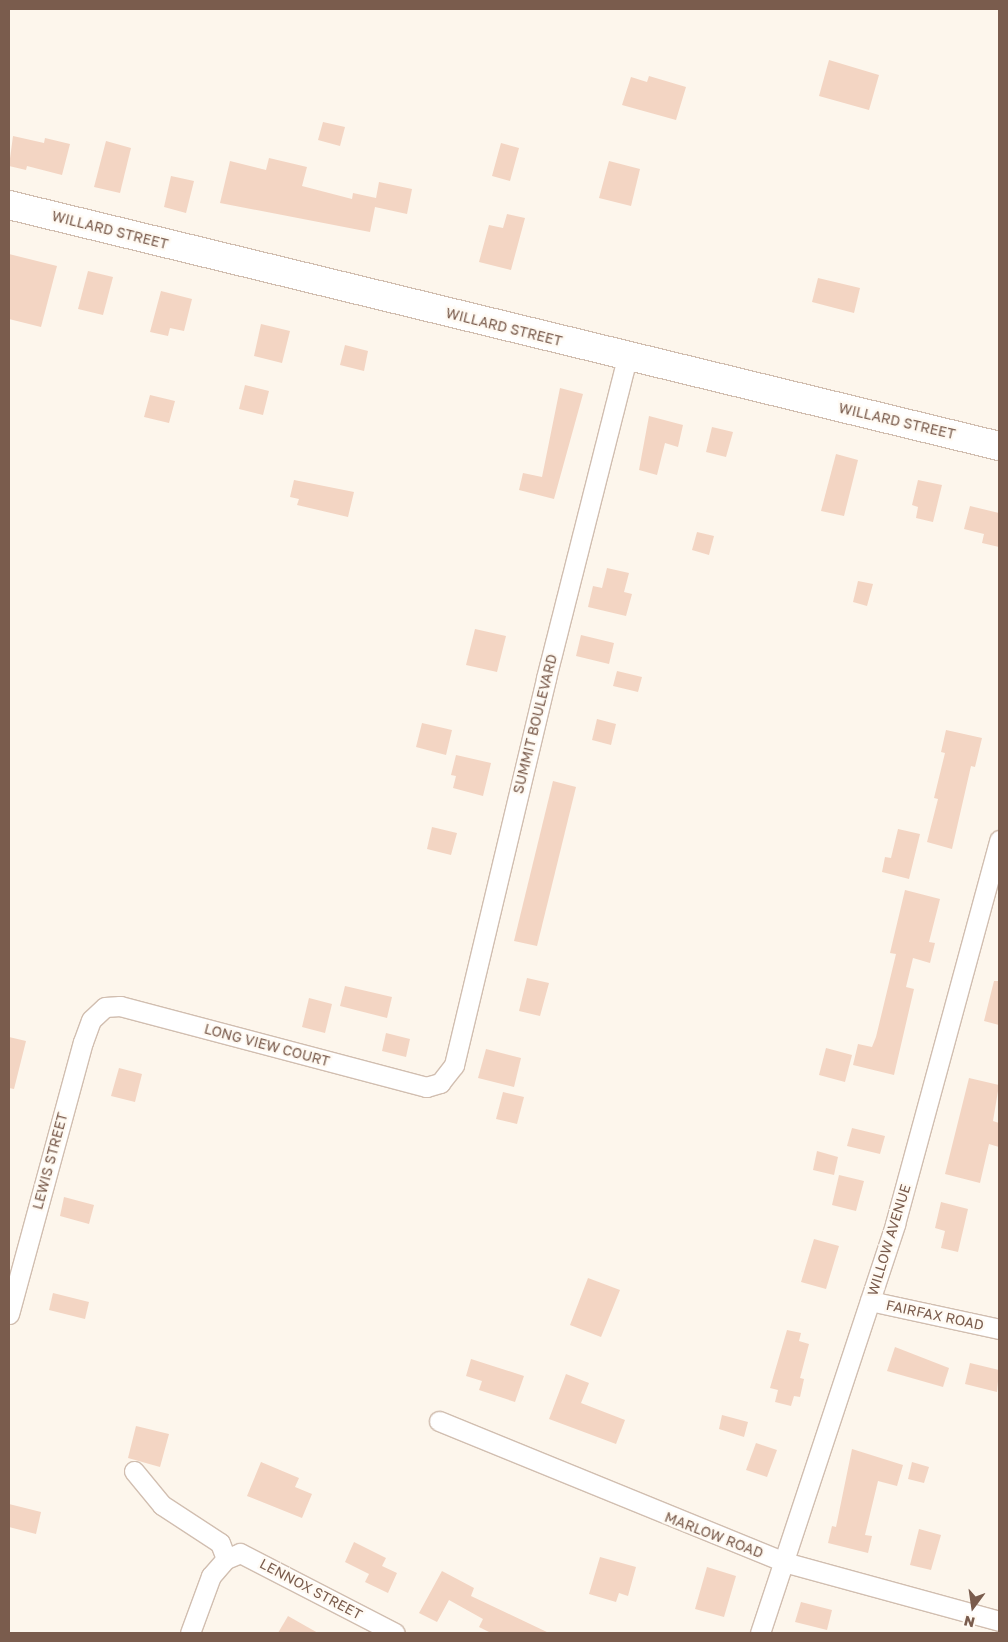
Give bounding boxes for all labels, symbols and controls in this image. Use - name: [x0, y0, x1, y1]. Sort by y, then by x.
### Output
- street label: WILLARD STREET: [50, 207, 170, 253]
- street label: WILLARD STREET: [444, 304, 564, 350]
- street label: WILLARD STREET: [837, 399, 957, 443]
- street label: SUMMIT BOULEVARD: [510, 652, 560, 796]
- street label: LONG VIEW COURT: [202, 1020, 332, 1070]
- street label: LEWIS STREET: [29, 1111, 71, 1211]
- street label: WILLOW AVENUE: [864, 1182, 914, 1298]
- street label: FAIRFAX ROAD: [885, 1296, 985, 1334]
- street label: MARLOW ROAD: [662, 1508, 766, 1562]
- street label: LENNOX STREET: [257, 1555, 365, 1623]
- north arrow: [948, 1582, 998, 1632]
- text: N: [962, 1613, 976, 1632]

